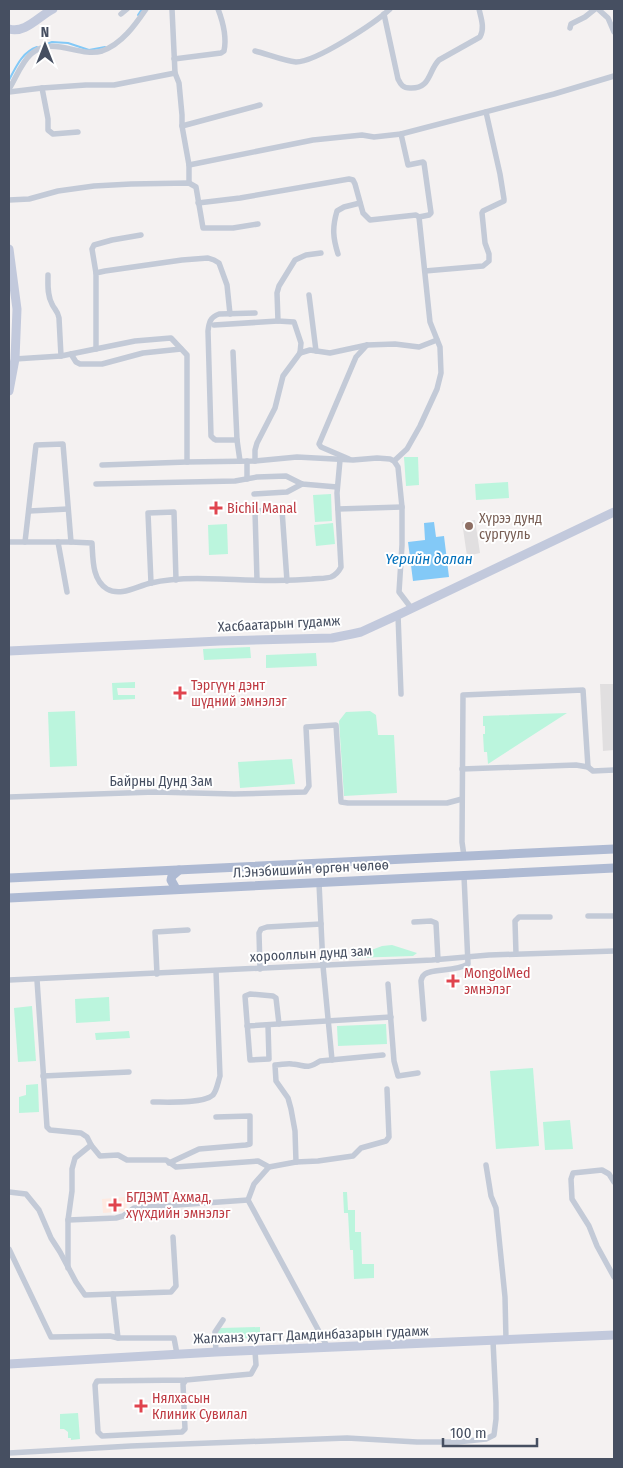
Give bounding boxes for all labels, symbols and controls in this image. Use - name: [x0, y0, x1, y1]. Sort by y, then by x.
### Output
- north arrow: [20, 20, 70, 70]
- text: N: [41, 24, 49, 41]
- place label: Bichil Manal: [227, 500, 297, 517]
- marker: Bichil Manal: [209, 501, 223, 515]
- place label: Хүрээ дунд сургууль: [479, 510, 542, 543]
- marker: Хүрээ дунд сургууль: [463, 520, 475, 532]
- water label: Үерийн далан: [385, 550, 473, 568]
- street label: Хасбаатарын гудамж: [217, 612, 341, 636]
- place label: Тэргүүн дэнт шүдний эмнэлэг: [191, 677, 287, 710]
- marker: Тэргүүн дэнт шүдний эмнэлэг: [173, 686, 187, 700]
- street label: Байрны Дунд Зам: [109, 773, 213, 790]
- street label: Л.Энэбишийн өргөн чөлөө: [233, 856, 389, 882]
- street label: хорооллын дунд зам: [249, 942, 373, 966]
- place label: MongolMed эмнэлэг: [464, 965, 531, 998]
- marker: MongolMed эмнэлэг: [446, 974, 460, 988]
- place label: БГДЭМТ Ахмад, хүүхдийн эмнэлэг: [126, 1189, 231, 1222]
- marker: БГДЭМТ Ахмад, хүүхдийн эмнэлэг: [108, 1198, 122, 1212]
- street label: Жалханз хутагт Дамдинбазарын гудамж: [193, 1322, 429, 1348]
- place label: Нялхасын Клиник Сувилал: [152, 1390, 248, 1423]
- marker: Нялхасын Клиник Сувилал: [134, 1399, 148, 1413]
- scale bar: [443, 1416, 537, 1448]
- text: 100 m: [450, 1424, 487, 1442]

